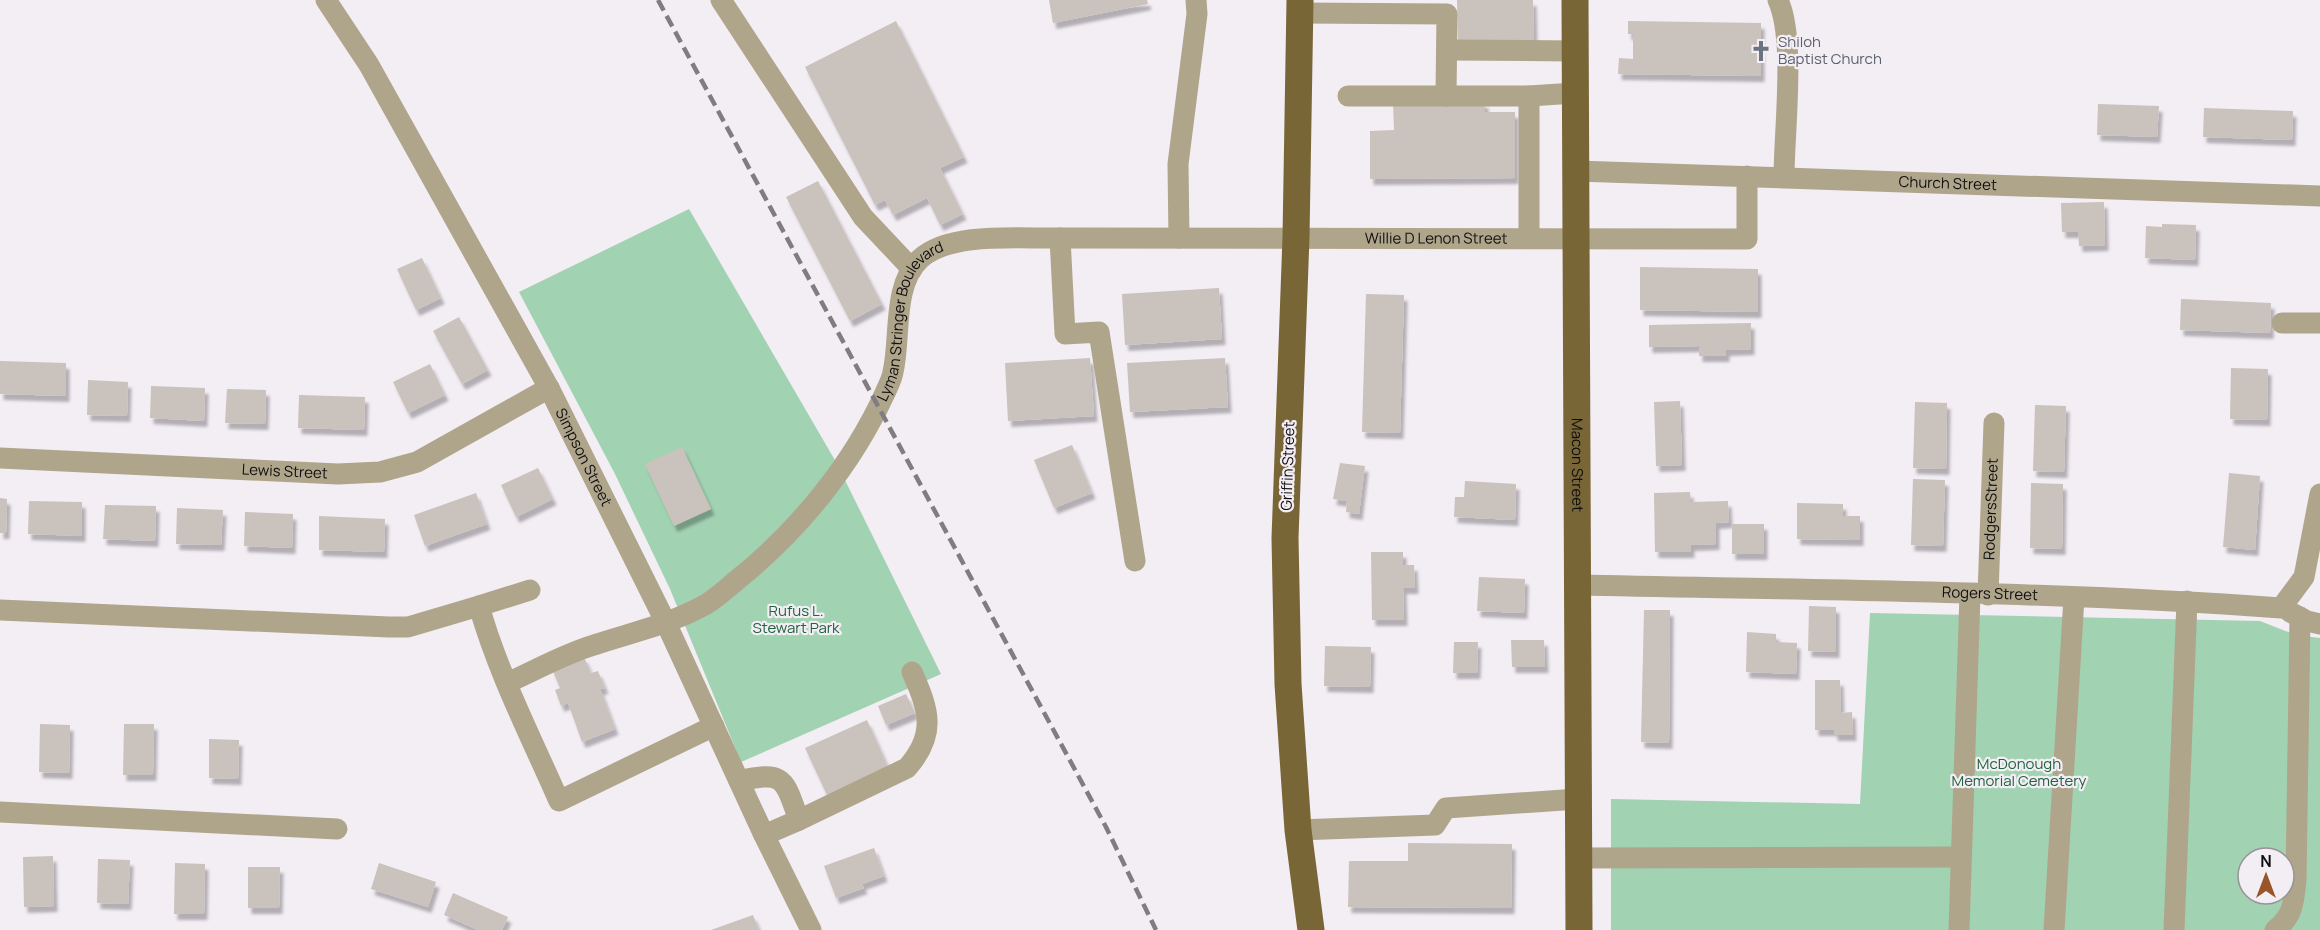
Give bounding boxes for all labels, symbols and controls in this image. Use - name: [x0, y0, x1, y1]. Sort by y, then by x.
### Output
- place label: Shiloh Baptist Church: [1778, 31, 1882, 69]
- church icon: Shiloh Baptist Church: [1749, 39, 1773, 63]
- street label: Church Street: [1898, 171, 1997, 195]
- street label: Willie D Lenon Street: [1365, 227, 1507, 249]
- street label: Lyman Stringer Boulevard: [872, 236, 946, 405]
- street label: Simpson Street: [551, 404, 617, 510]
- street label: Macon Street: [1567, 418, 1588, 512]
- street label: Griffin Street: [1275, 421, 1300, 511]
- street label: Lewis Street: [241, 458, 328, 484]
- street label: RodgersStreet: [1978, 458, 2003, 560]
- street label: Rogers Street: [1942, 581, 2038, 605]
- park label: Rufus L. Stewart Park: [752, 600, 840, 638]
- park label: McDonough Memorial Cemetery: [1952, 753, 2087, 791]
- north arrow: [2236, 846, 2296, 906]
- text: N: [2260, 850, 2272, 872]

